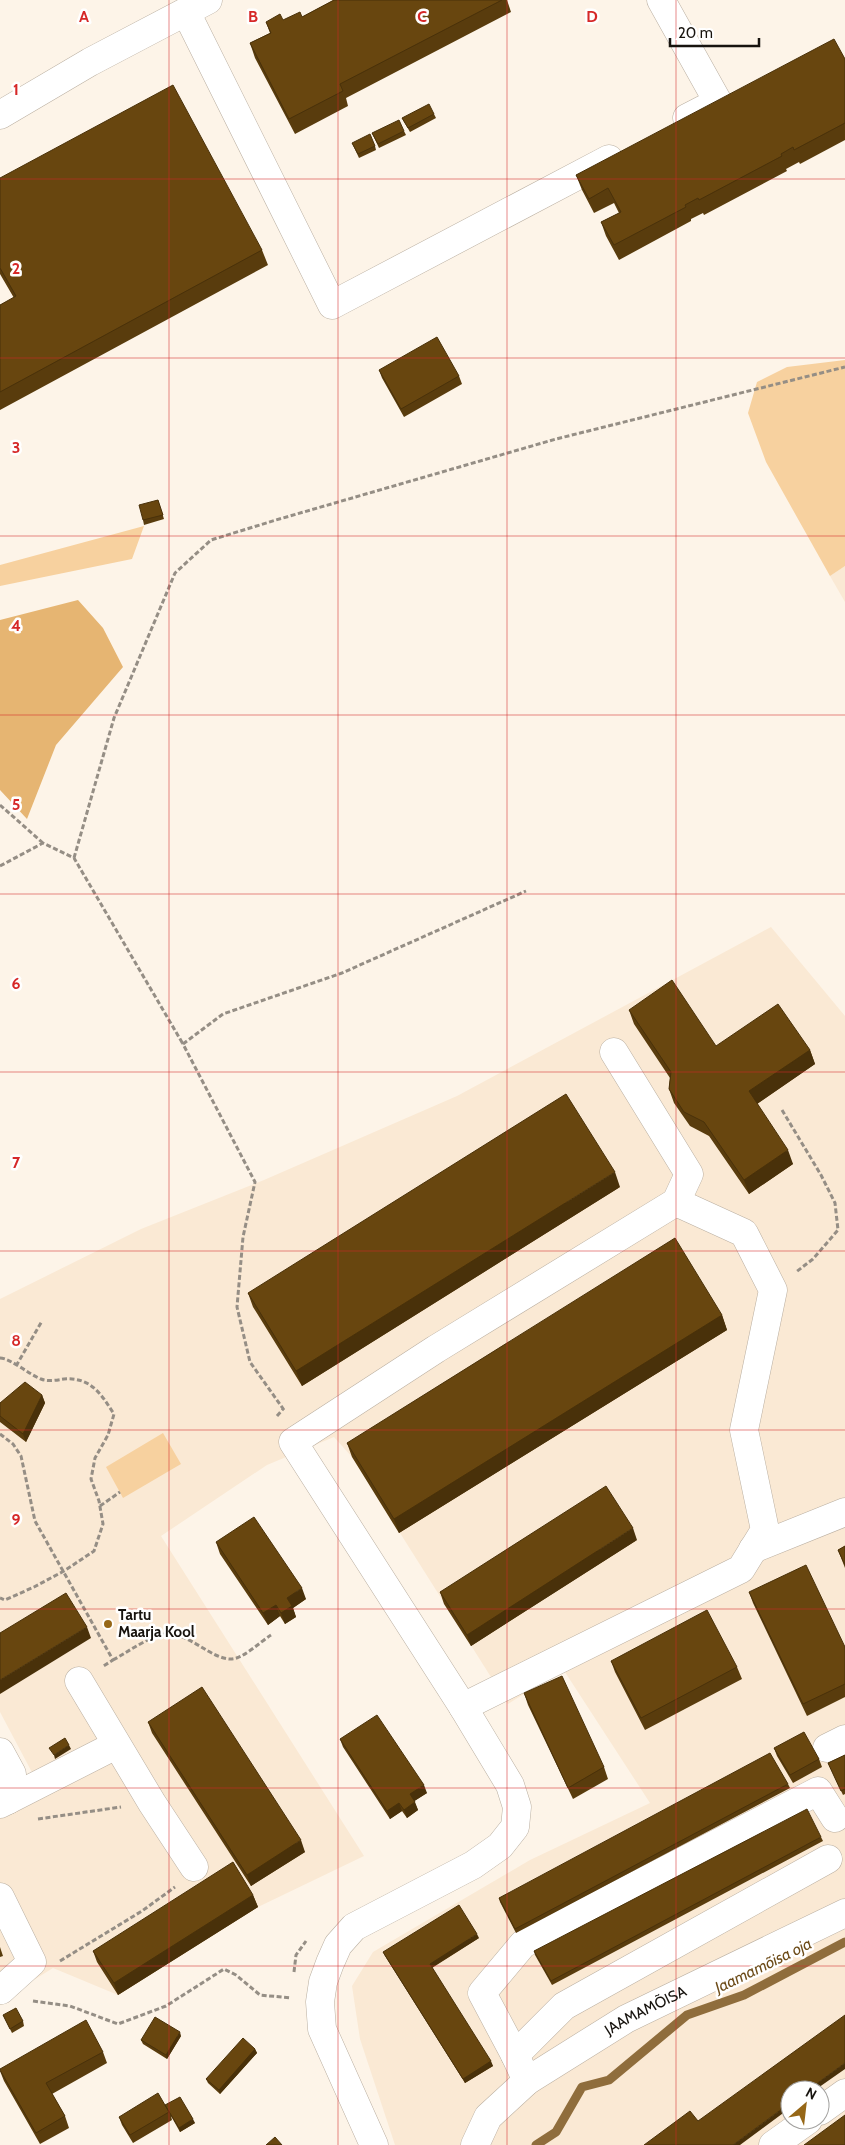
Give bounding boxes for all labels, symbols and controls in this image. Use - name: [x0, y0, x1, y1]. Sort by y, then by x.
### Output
- text: A: [79, 7, 89, 26]
- text: B: [248, 7, 258, 26]
- text: C: [417, 7, 427, 26]
- text: D: [586, 7, 598, 26]
- scale bar: [670, 15, 759, 47]
- text: 20 m: [678, 24, 713, 42]
- text: 1: [13, 80, 19, 99]
- text: 2: [12, 259, 20, 278]
- text: 3: [12, 438, 20, 457]
- text: 4: [11, 616, 21, 635]
- text: 5: [12, 795, 20, 814]
- text: 6: [12, 974, 21, 993]
- text: 7: [12, 1153, 21, 1172]
- text: 8: [11, 1331, 21, 1350]
- text: 9: [12, 1510, 21, 1529]
- place label: Tartu Maarja Kool: [118, 1606, 195, 1641]
- marker: Tartu Maarja Kool: [102, 1618, 114, 1630]
- water label: Jaamamõisa oja: [710, 1934, 815, 1998]
- street label: JAAMAMÕISA: [601, 1982, 690, 2040]
- north arrow: [780, 2080, 830, 2130]
- text: N: [803, 2083, 820, 2104]

